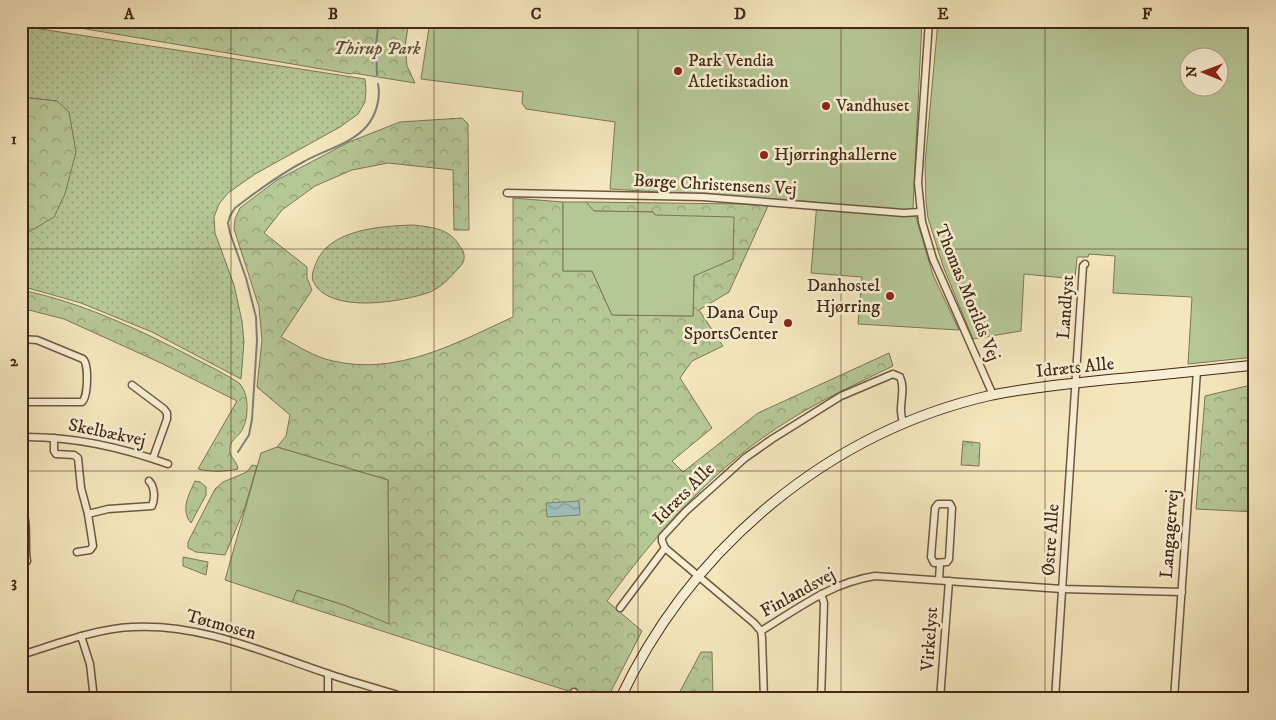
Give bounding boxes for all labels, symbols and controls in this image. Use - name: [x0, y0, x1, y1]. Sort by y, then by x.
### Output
- text: A: [123, 4, 135, 24]
- text: B: [328, 4, 338, 24]
- text: C: [531, 4, 541, 24]
- text: D: [734, 4, 746, 24]
- text: E: [937, 4, 949, 24]
- text: F: [1142, 4, 1152, 24]
- park label: Thirup Park: [333, 38, 421, 60]
- north arrow: [1178, 48, 1228, 98]
- place label: Park Vendia Atletikstadion: [688, 50, 789, 93]
- marker: Park Vendia Atletikstadion: [672, 65, 684, 77]
- text: N: [1183, 65, 1201, 78]
- place label: Vandhuset: [835, 95, 910, 117]
- marker: Vandhuset: [820, 100, 832, 112]
- text: 1: [11, 129, 17, 149]
- place label: Hjørringhallerne: [774, 144, 897, 166]
- marker: Hjørringhallerne: [758, 149, 770, 161]
- street label: Børge Christensens Vej: [633, 170, 797, 200]
- street label: Thomas Morilds Vej: [930, 221, 1004, 365]
- street label: Landlyst: [1053, 274, 1079, 340]
- place label: Danhostel Hjørring: [807, 275, 881, 318]
- marker: Danhostel Hjørring: [884, 290, 896, 302]
- place label: Dana Cup SportsCenter: [684, 302, 778, 345]
- marker: Dana Cup SportsCenter: [782, 317, 794, 329]
- text: 2: [10, 351, 19, 371]
- street label: Idræts Alle: [1035, 353, 1115, 383]
- street label: Skelbækvej: [66, 414, 148, 452]
- street label: Idræts Alle: [648, 458, 720, 530]
- street label: Langagervej: [1156, 489, 1184, 579]
- street label: Østre Alle: [1038, 503, 1064, 577]
- street label: Finlandsvej: [757, 563, 839, 623]
- text: 3: [11, 572, 17, 592]
- street label: Tøtmosen: [184, 605, 259, 645]
- street label: Virkelyst: [917, 606, 943, 673]

